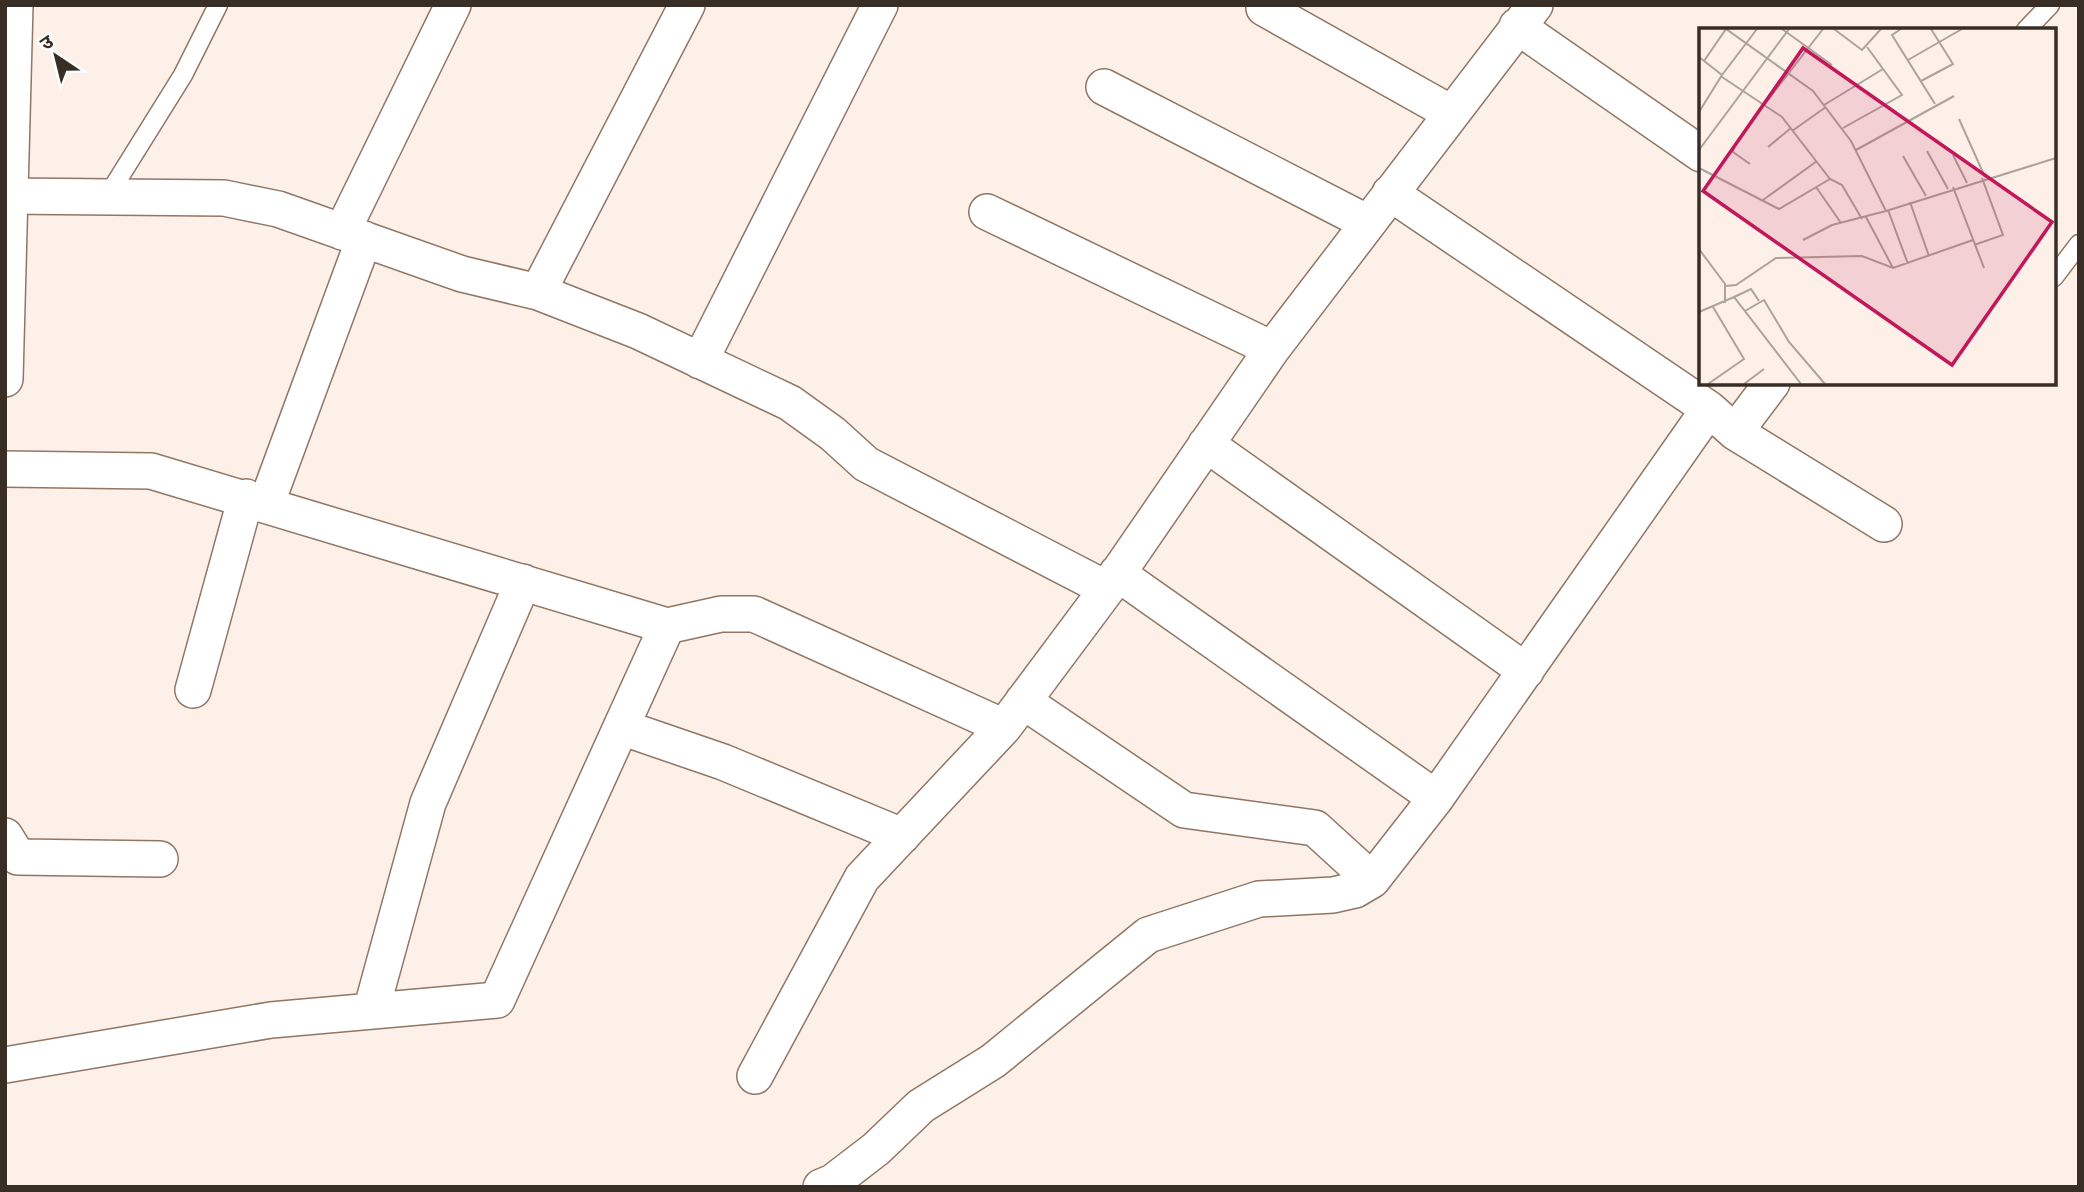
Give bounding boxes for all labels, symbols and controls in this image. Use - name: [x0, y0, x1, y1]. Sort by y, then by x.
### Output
- north arrow: [21, 21, 91, 91]
- inset map: [1699, 28, 2056, 385]
- text: उ: [35, 29, 60, 57]

